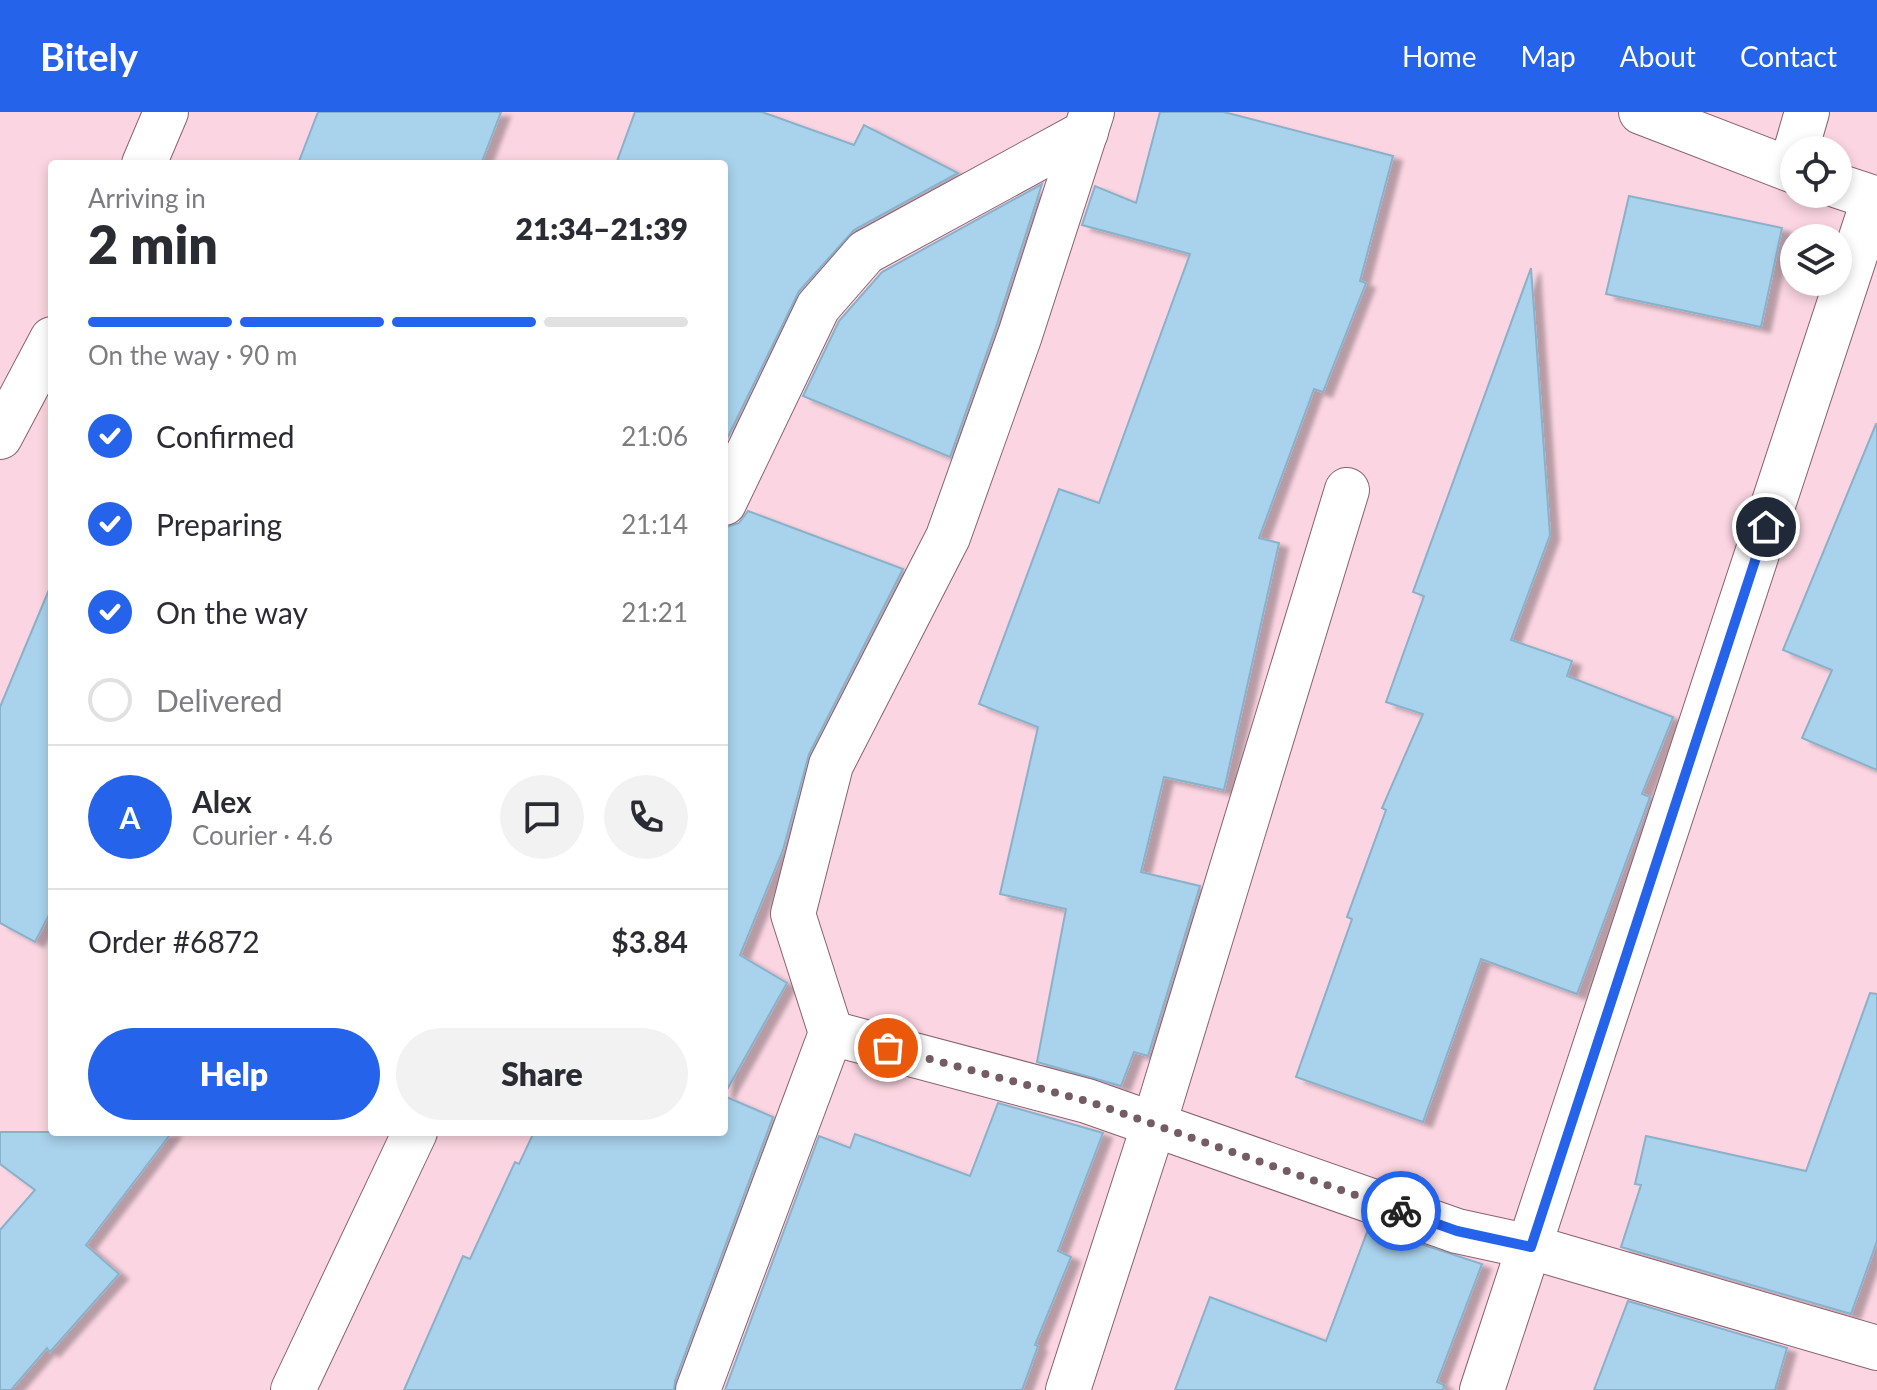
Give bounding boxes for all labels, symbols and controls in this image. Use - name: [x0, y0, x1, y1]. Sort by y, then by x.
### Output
- text: Bitely: [40, 33, 138, 79]
- text: Home: [1402, 39, 1477, 73]
- text: Map: [1521, 39, 1576, 73]
- text: About: [1620, 39, 1696, 73]
- text: Contact: [1740, 39, 1837, 73]
- map controls: [1780, 136, 1852, 296]
- button: locate: [1780, 136, 1852, 208]
- text: Arriving in: [88, 182, 206, 214]
- text: 21:34–21:39: [515, 210, 688, 246]
- text: 2 min: [88, 213, 218, 275]
- button: layers: [1780, 224, 1852, 296]
- text: On the way · 90 m: [88, 339, 297, 371]
- icon: check: [88, 414, 132, 458]
- text: Confirmed: [156, 418, 295, 454]
- text: 21:06: [621, 420, 688, 452]
- pin: [1732, 493, 1800, 561]
- icon: check: [88, 502, 132, 546]
- icon: home: [1744, 505, 1788, 549]
- text: Preparing: [156, 506, 282, 542]
- text: 21:14: [621, 508, 688, 540]
- icon: check: [88, 590, 132, 634]
- text: On the way: [156, 594, 308, 630]
- text: 21:21: [621, 596, 688, 628]
- text: Delivered: [156, 682, 283, 718]
- button: chat: [500, 775, 584, 859]
- button: phone: [604, 775, 688, 859]
- text: Alex: [192, 783, 252, 819]
- text: A: [120, 799, 140, 835]
- text: Courier · 4.6: [192, 819, 333, 851]
- text: Order #6872: [88, 923, 260, 959]
- text: $3.84: [611, 923, 688, 959]
- pin: [854, 1014, 922, 1082]
- icon: bag: [866, 1026, 910, 1070]
- button: Help: [88, 1028, 380, 1120]
- button: Share: [396, 1028, 688, 1120]
- courier: [1361, 1171, 1441, 1251]
- icon: bike: [1379, 1189, 1423, 1233]

